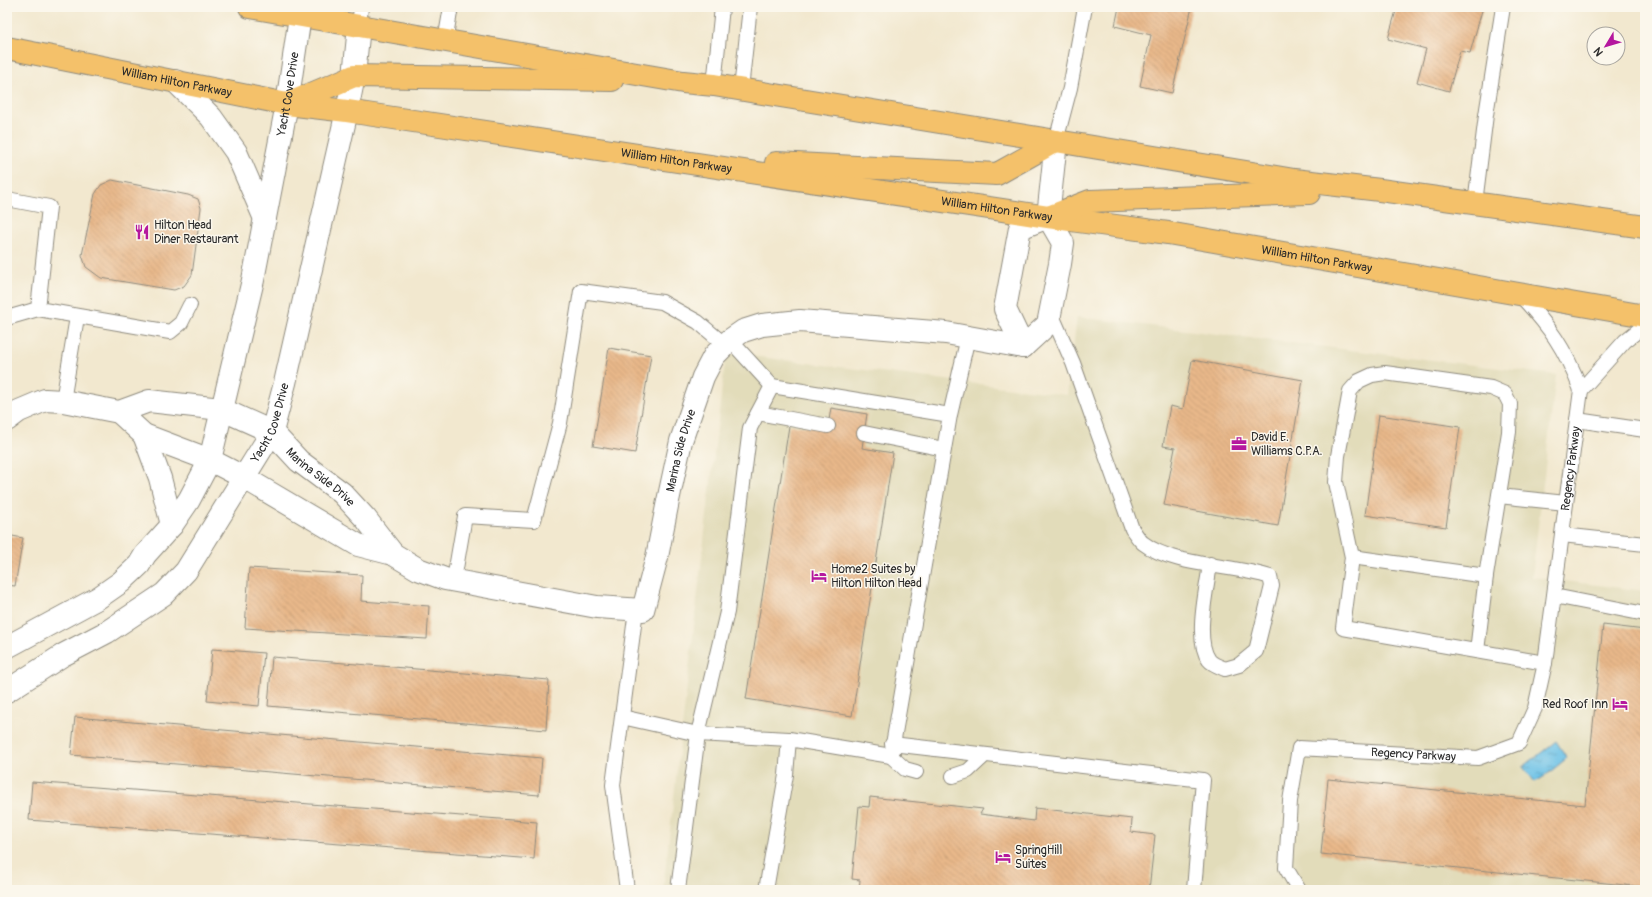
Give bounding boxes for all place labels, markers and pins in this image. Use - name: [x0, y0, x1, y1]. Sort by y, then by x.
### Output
- place label: Hilton Head Diner Restaurant: [154, 218, 239, 247]
- restaurant icon: Hilton Head Diner Restaurant: [133, 223, 151, 241]
- place label: David E. Williams C.P.A.: [1251, 430, 1322, 459]
- office icon: David E. Williams C.P.A.: [1230, 435, 1248, 453]
- place label: Home2 Suites by Hilton Hilton Head: [831, 562, 922, 591]
- hotel icon: Home2 Suites by Hilton Hilton Head: [810, 567, 828, 585]
- hotel icon: Red Roof Inn: [1611, 695, 1629, 713]
- place label: Red Roof Inn: [1542, 697, 1608, 712]
- place label: SpringHill Suites: [1015, 843, 1062, 872]
- hotel icon: SpringHill Suites: [994, 848, 1012, 866]

